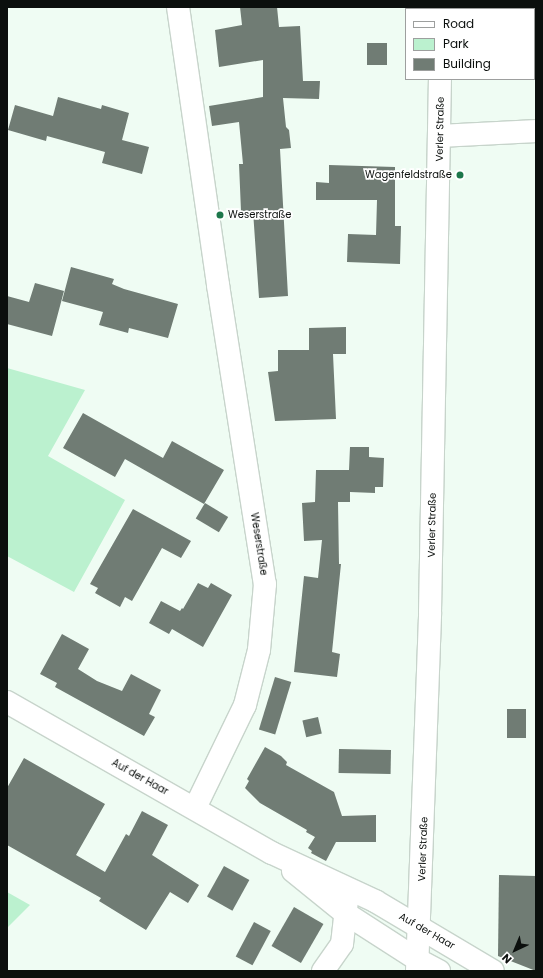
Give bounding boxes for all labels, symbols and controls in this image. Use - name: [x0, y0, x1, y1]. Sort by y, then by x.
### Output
- legend: [405, 8, 535, 80]
- text: Road: [443, 15, 474, 32]
- text: Park: [443, 35, 469, 52]
- text: Building: [443, 55, 491, 72]
- street label: Verler Straße: [433, 97, 447, 161]
- place label: Wagenfeldstraße: [365, 169, 452, 181]
- marker: Wagenfeldstraße: [455, 170, 465, 180]
- place label: Weserstraße: [228, 209, 291, 221]
- marker: Weserstraße: [215, 210, 225, 220]
- street label: Verler Straße: [425, 493, 439, 557]
- street label: Weserstraße: [248, 512, 270, 576]
- street label: Auf der Haar: [110, 757, 170, 797]
- street label: Verler Straße: [416, 816, 430, 882]
- street label: Auf der Haar: [397, 910, 457, 952]
- north arrow: [495, 930, 535, 970]
- text: N: [498, 950, 515, 967]

